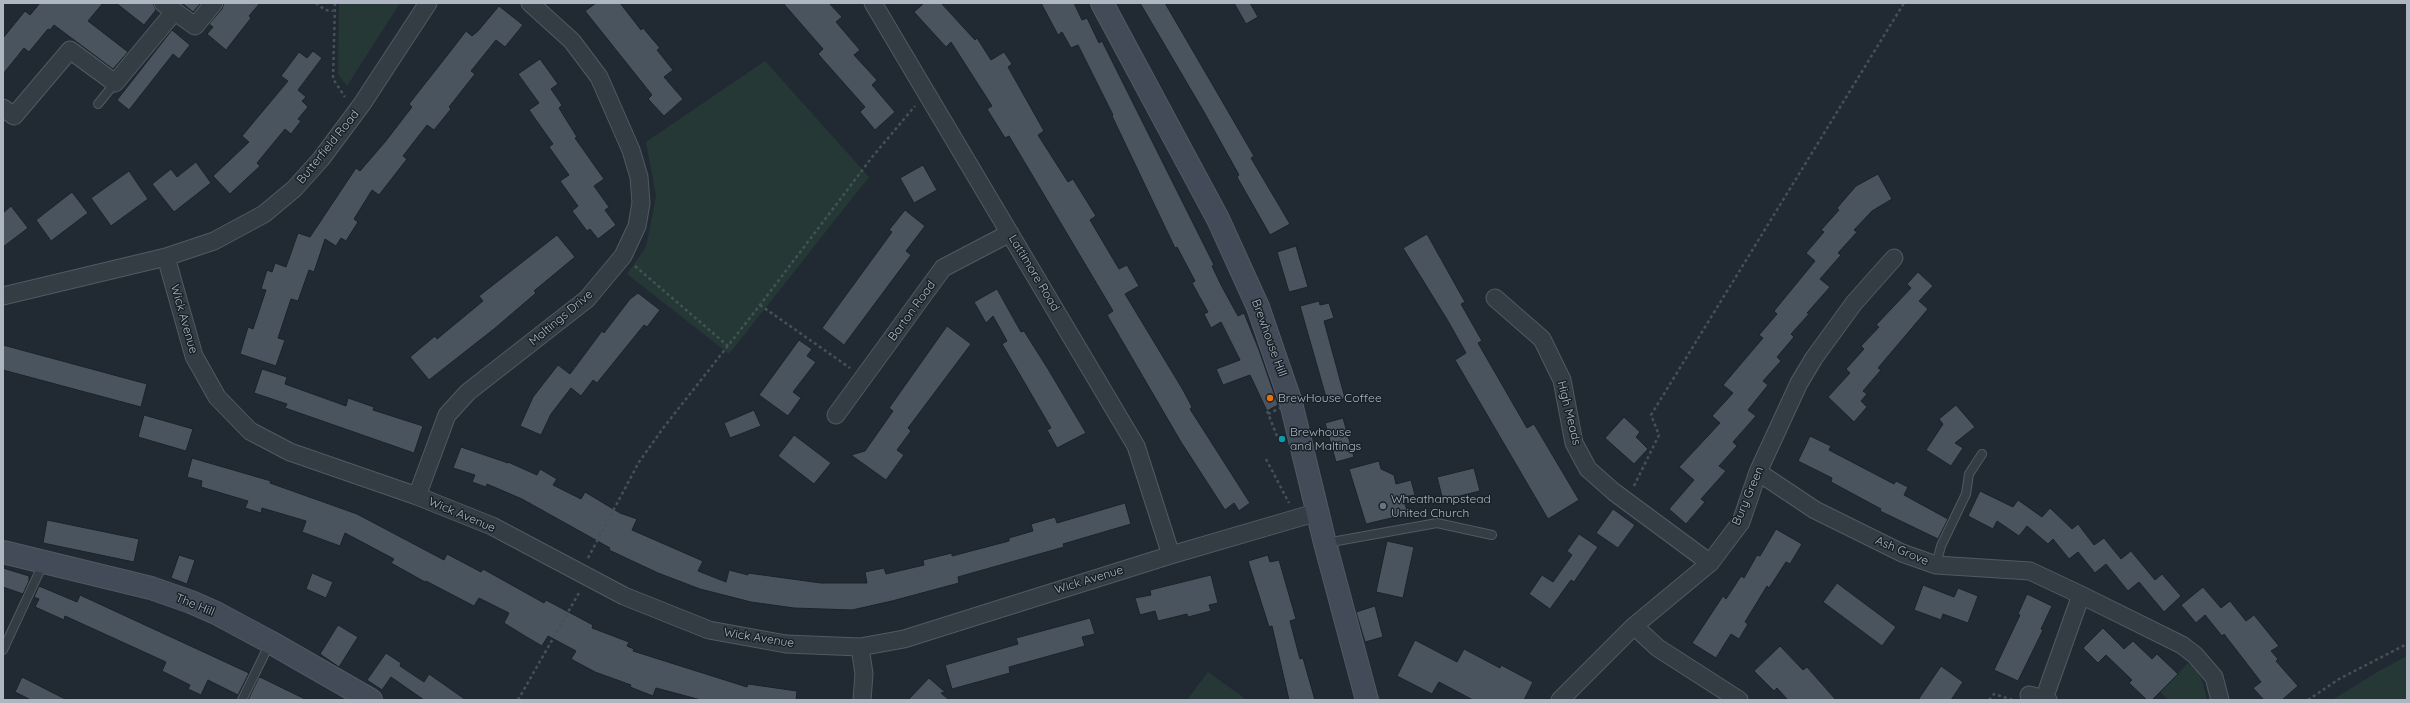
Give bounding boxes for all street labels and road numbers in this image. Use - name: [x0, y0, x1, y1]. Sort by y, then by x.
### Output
- street label: Butterfield Road: [294, 107, 362, 187]
- street label: Lattimore Road: [1005, 232, 1063, 314]
- street label: Barton Road: [885, 278, 939, 344]
- street label: Wick Avenue: [167, 283, 201, 355]
- street label: Maltings Drive: [526, 287, 596, 349]
- street label: Brewhouse Hill: [1248, 297, 1290, 379]
- street label: High Meads: [1554, 379, 1584, 447]
- street label: Bury Green: [1729, 464, 1767, 528]
- street label: Wick Avenue: [426, 494, 498, 536]
- street label: Ash Grove: [1873, 533, 1931, 569]
- street label: Wick Avenue: [1053, 563, 1125, 597]
- street label: The Hill: [173, 591, 217, 619]
- street label: Wick Avenue: [723, 625, 795, 651]

